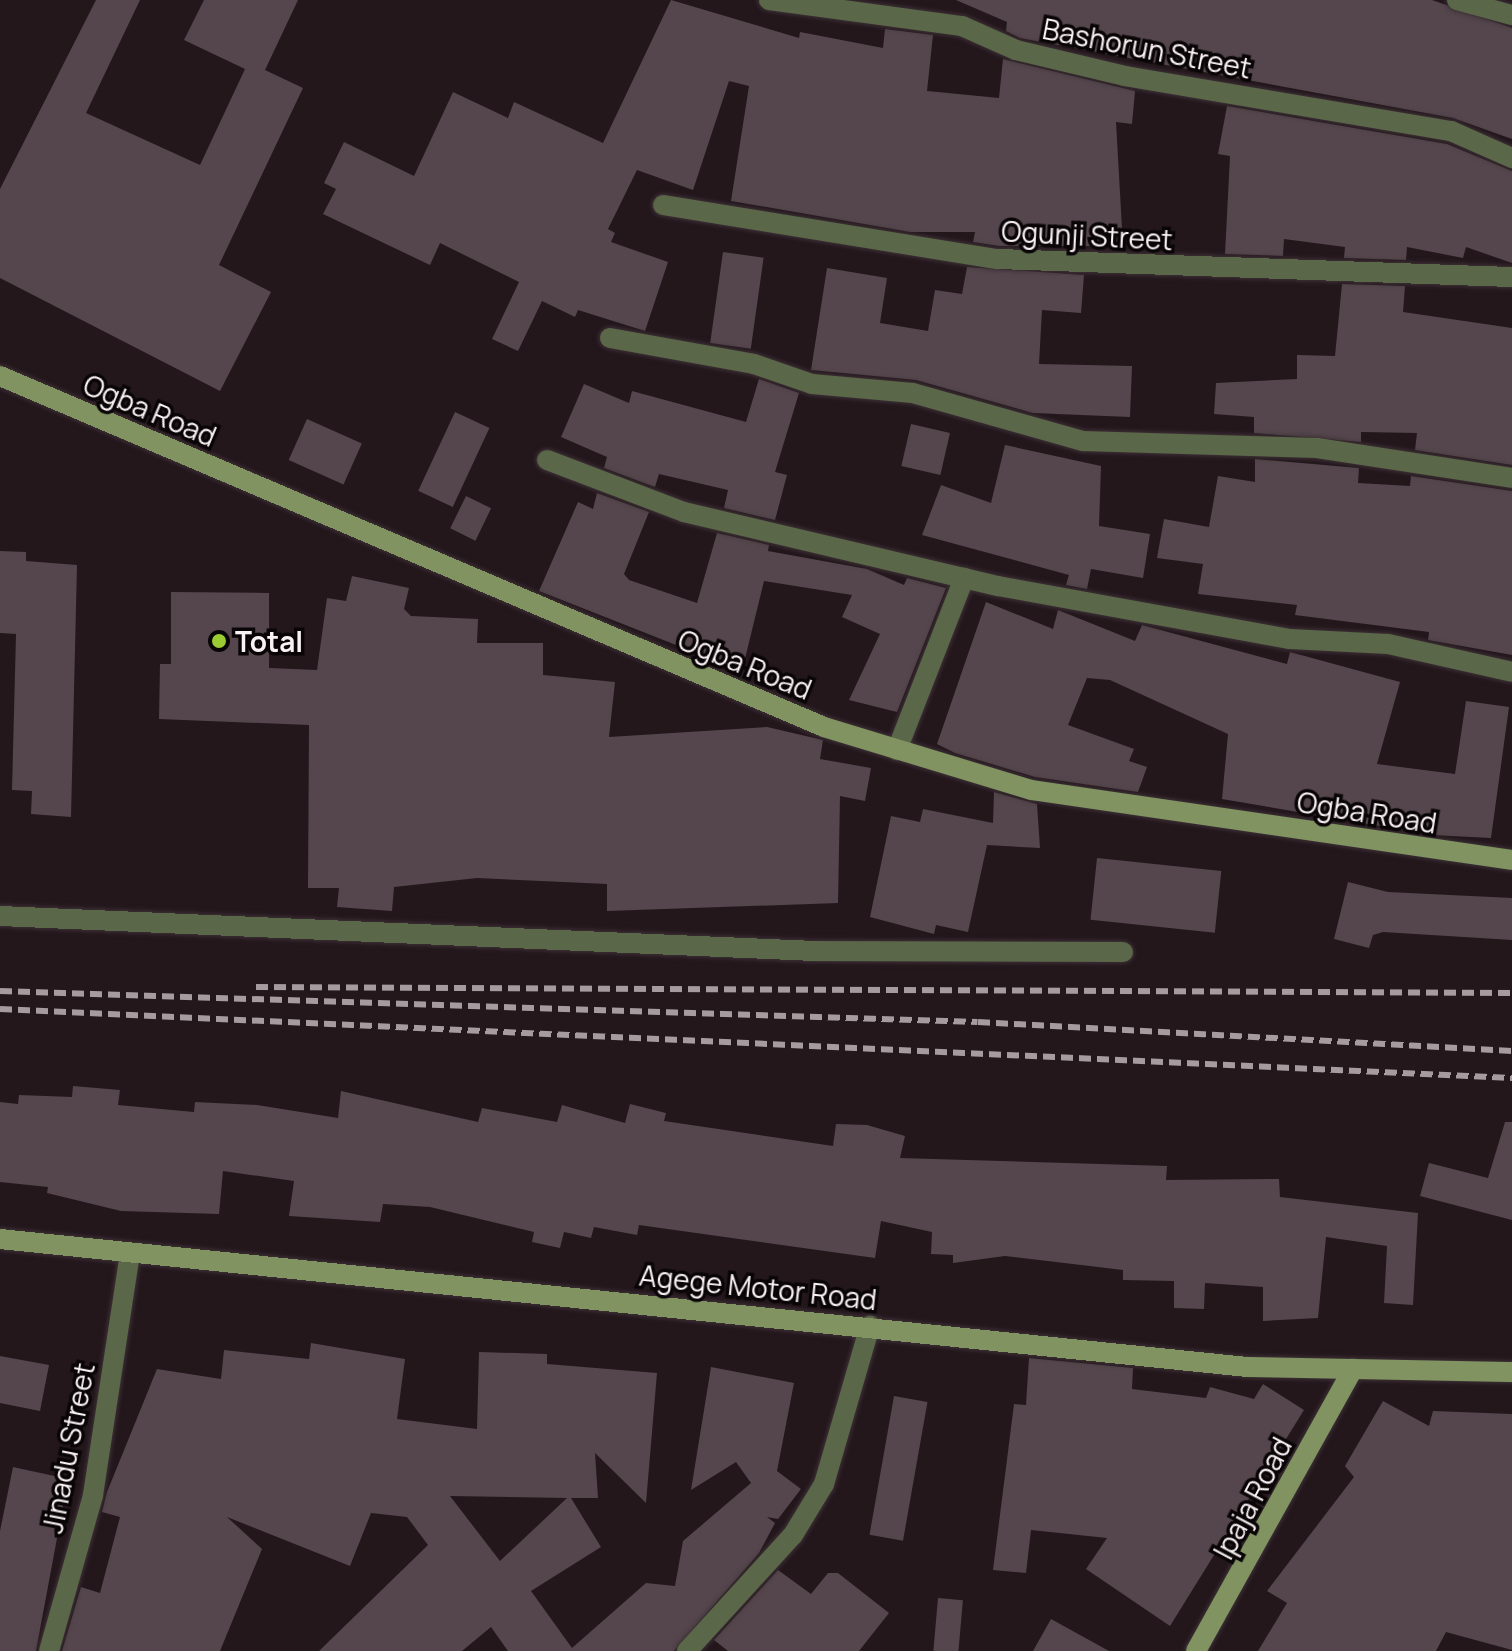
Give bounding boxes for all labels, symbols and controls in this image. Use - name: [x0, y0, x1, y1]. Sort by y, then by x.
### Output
- street label: Bashorun Street: [1040, 11, 1254, 85]
- street label: Ogunji Street: [1000, 214, 1174, 256]
- street label: Ogba Road: [79, 367, 221, 453]
- street label: Ogba Road: [673, 622, 817, 706]
- place label: Total: [235, 624, 303, 658]
- marker: Total: [210, 632, 228, 650]
- street label: Ogba Road: [1295, 784, 1439, 840]
- street label: Agege Motor Road: [638, 1258, 878, 1316]
- street label: Jinadu Street: [35, 1360, 101, 1536]
- street label: Ipaja Road: [1206, 1431, 1298, 1565]

